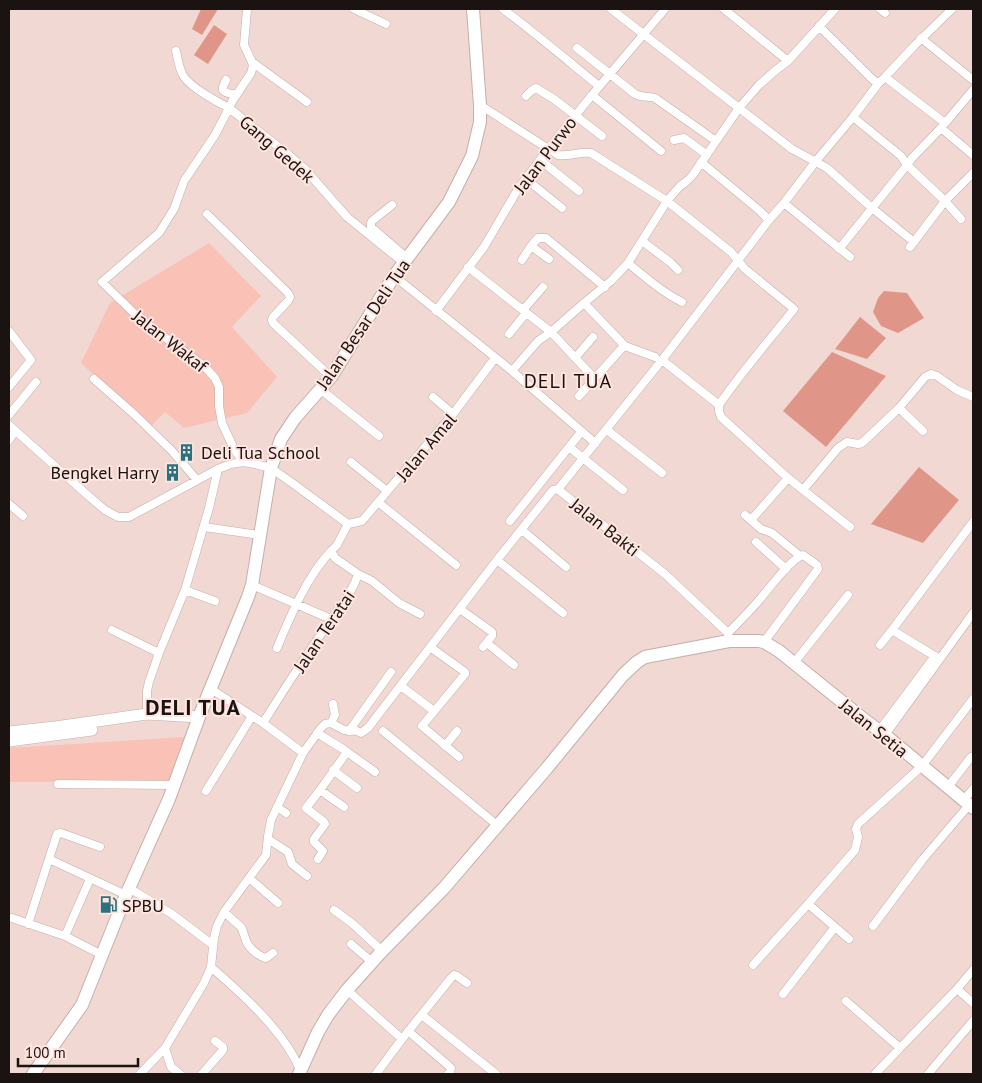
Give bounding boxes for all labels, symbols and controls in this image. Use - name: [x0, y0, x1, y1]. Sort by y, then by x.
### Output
- street label: Gang Gedek: [235, 110, 319, 188]
- street label: Jalan Purwo: [508, 112, 582, 199]
- street label: Jalan Besar Deli Tua: [310, 255, 415, 394]
- street label: Jalan Wakaf: [127, 304, 213, 378]
- district label: DELI TUA: [524, 368, 612, 394]
- street label: Jalan Amal: [390, 408, 462, 486]
- place label: Deli Tua School: [201, 441, 321, 464]
- building icon: Deli Tua School: [177, 442, 197, 462]
- place label: Bengkel Harry: [51, 461, 160, 484]
- building icon: Bengkel Harry: [163, 462, 183, 482]
- street label: Jalan Bakti: [565, 492, 644, 561]
- street label: Jalan Teratai: [288, 586, 360, 677]
- district label: DELI TUA: [145, 693, 241, 721]
- street label: Jalan Setia: [834, 693, 913, 763]
- place label: SPBU: [122, 894, 164, 917]
- fuel station icon: SPBU: [98, 895, 118, 915]
- scale bar: [18, 1036, 138, 1068]
- text: 100 m: [25, 1043, 66, 1062]

